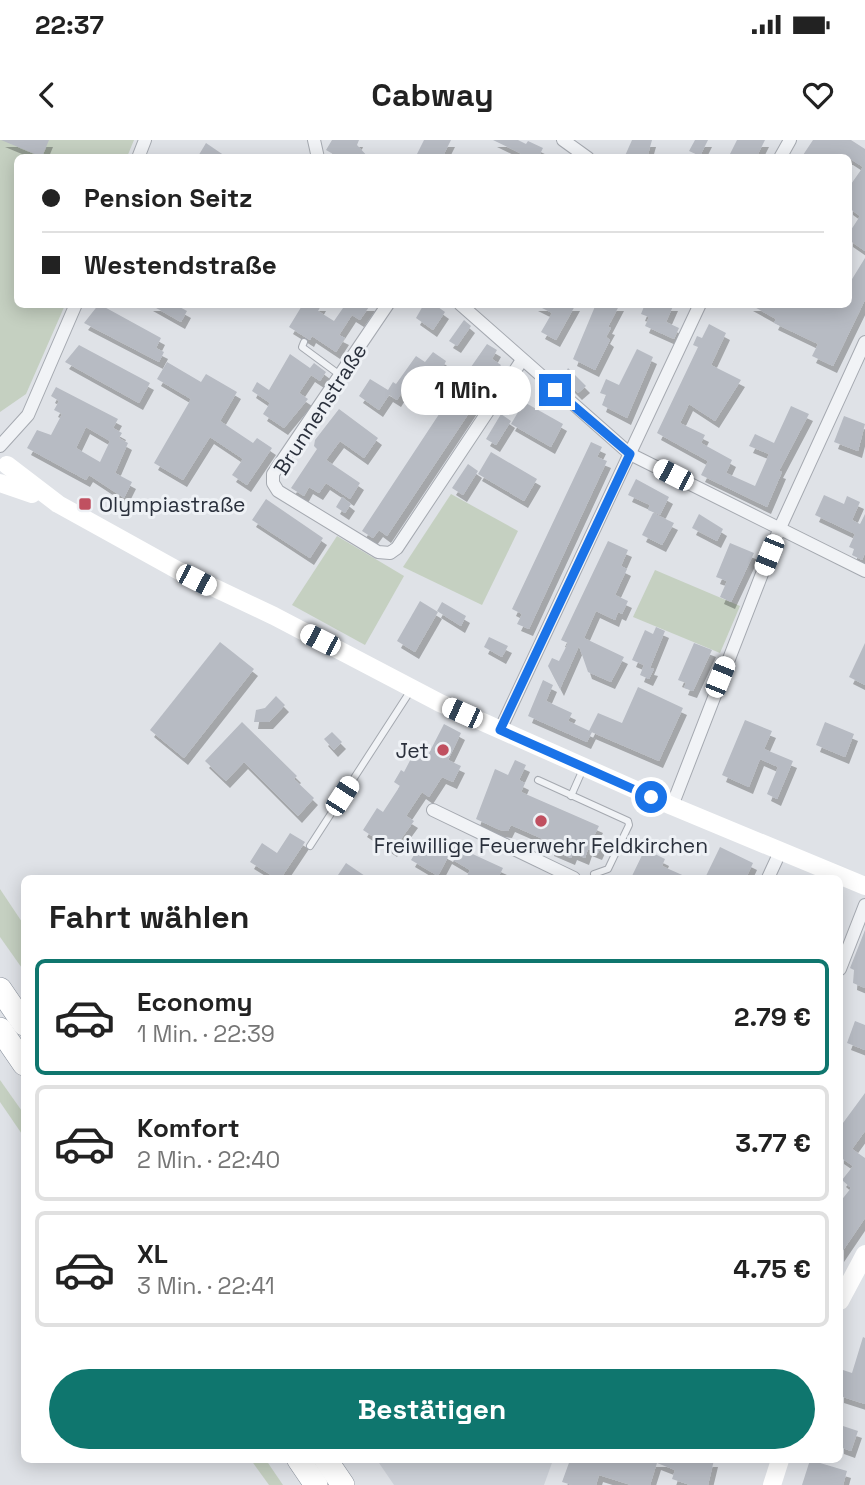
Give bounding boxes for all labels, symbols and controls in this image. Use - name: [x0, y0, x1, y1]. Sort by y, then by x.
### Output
- text: 22:37: [35, 8, 104, 42]
- text: Cabway: [371, 75, 494, 115]
- icon: back: [28, 76, 66, 114]
- icon: heart: [799, 76, 837, 114]
- text: Pension Seitz: [84, 181, 252, 215]
- text: Westendstraße: [84, 248, 277, 282]
- street label: Brunnenstraße: [267, 338, 373, 480]
- callout: 1 Min.: [401, 366, 530, 414]
- route end: [539, 374, 571, 406]
- text: 1 Min.: [434, 375, 498, 405]
- car: [650, 456, 697, 494]
- place label: Olympiastraße: [99, 491, 246, 518]
- marker: Olympiastraße: [77, 496, 93, 512]
- car: [752, 532, 787, 578]
- car: [173, 561, 220, 599]
- car: [297, 621, 344, 659]
- car: [703, 654, 738, 700]
- car: [439, 695, 486, 731]
- place label: Jet: [395, 737, 429, 764]
- marker: Jet: [435, 742, 451, 758]
- car: [322, 773, 363, 819]
- route start: [635, 781, 667, 813]
- marker: Freiwillige Feuerwehr Feldkirchen: [533, 813, 549, 829]
- place label: Freiwillige Feuerwehr Feldkirchen: [374, 832, 708, 859]
- text: Fahrt wählen: [49, 897, 249, 937]
- text: Economy: [137, 985, 253, 1019]
- icon: car: [53, 986, 116, 1049]
- text: 2.79 €: [734, 1000, 811, 1034]
- text: 1 Min. · 22:39: [137, 1019, 275, 1049]
- text: Komfort: [137, 1111, 240, 1145]
- icon: car: [53, 1112, 116, 1175]
- text: 3.77 €: [735, 1126, 811, 1160]
- text: 2 Min. · 22:40: [137, 1145, 280, 1175]
- text: XL: [137, 1237, 168, 1271]
- icon: car: [53, 1238, 116, 1301]
- text: 4.75 €: [733, 1252, 811, 1286]
- text: 3 Min. · 22:41: [137, 1271, 275, 1301]
- button: Bestätigen: [49, 1369, 815, 1449]

